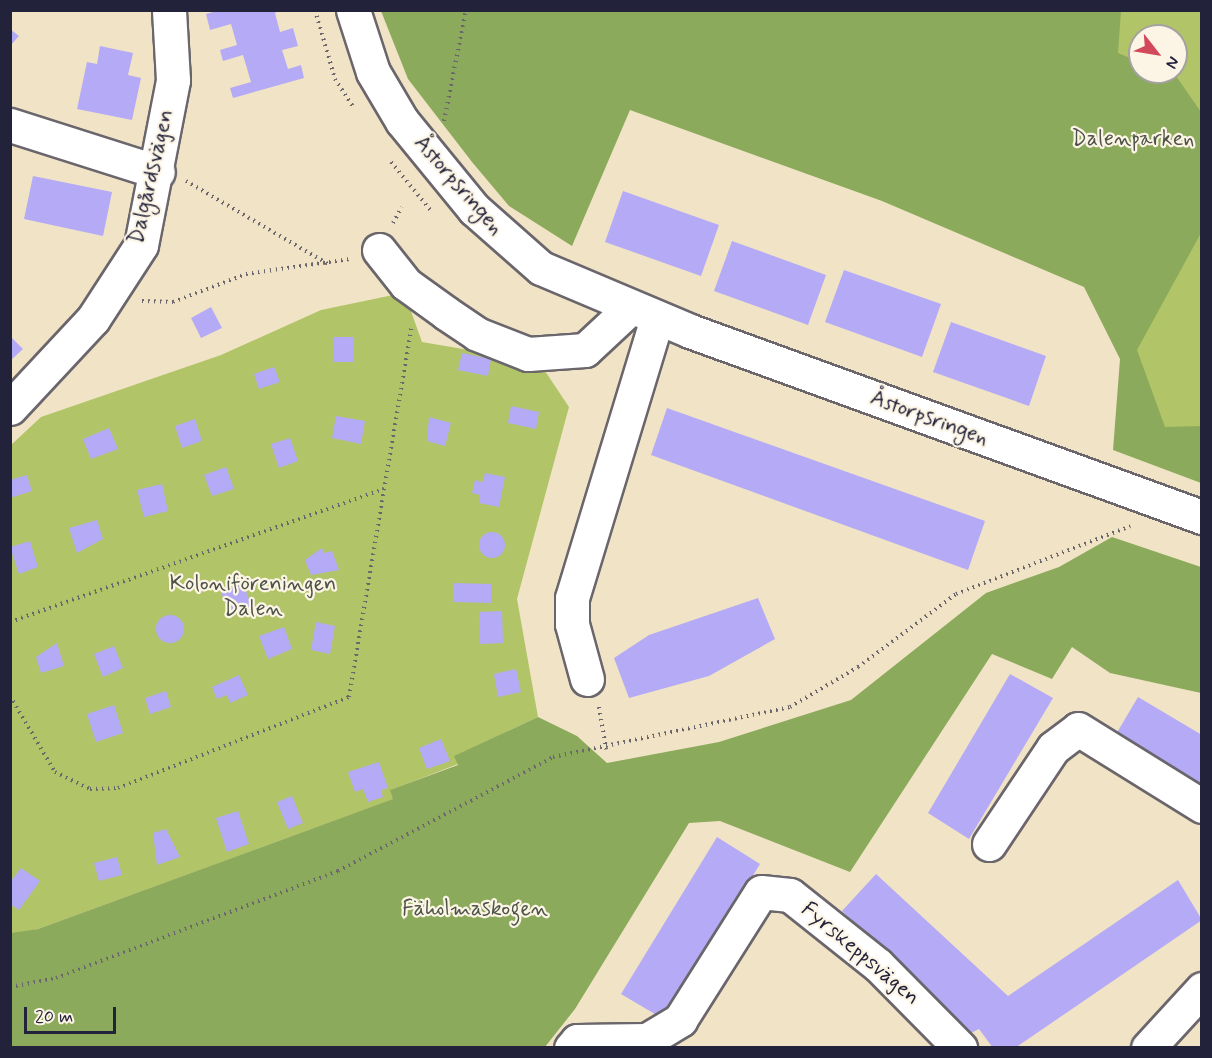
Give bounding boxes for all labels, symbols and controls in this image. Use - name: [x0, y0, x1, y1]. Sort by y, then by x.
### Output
- north arrow: [1128, 24, 1188, 84]
- text: N: [1160, 53, 1184, 72]
- street label: Dalgårdsvägen: [124, 107, 180, 247]
- park label: Dalenparken: [1072, 127, 1194, 153]
- street label: Åstorpsringen: [408, 131, 508, 241]
- street label: Åstorpsringen: [866, 385, 992, 453]
- park label: Koloniföreningen Dalen: [170, 571, 336, 622]
- park label: Fäholmaskogen: [402, 897, 548, 923]
- street label: Fyrskeppsvägen: [795, 897, 925, 1011]
- scale bar: [27, 995, 118, 1033]
- text: 20 m: [35, 1005, 73, 1029]

